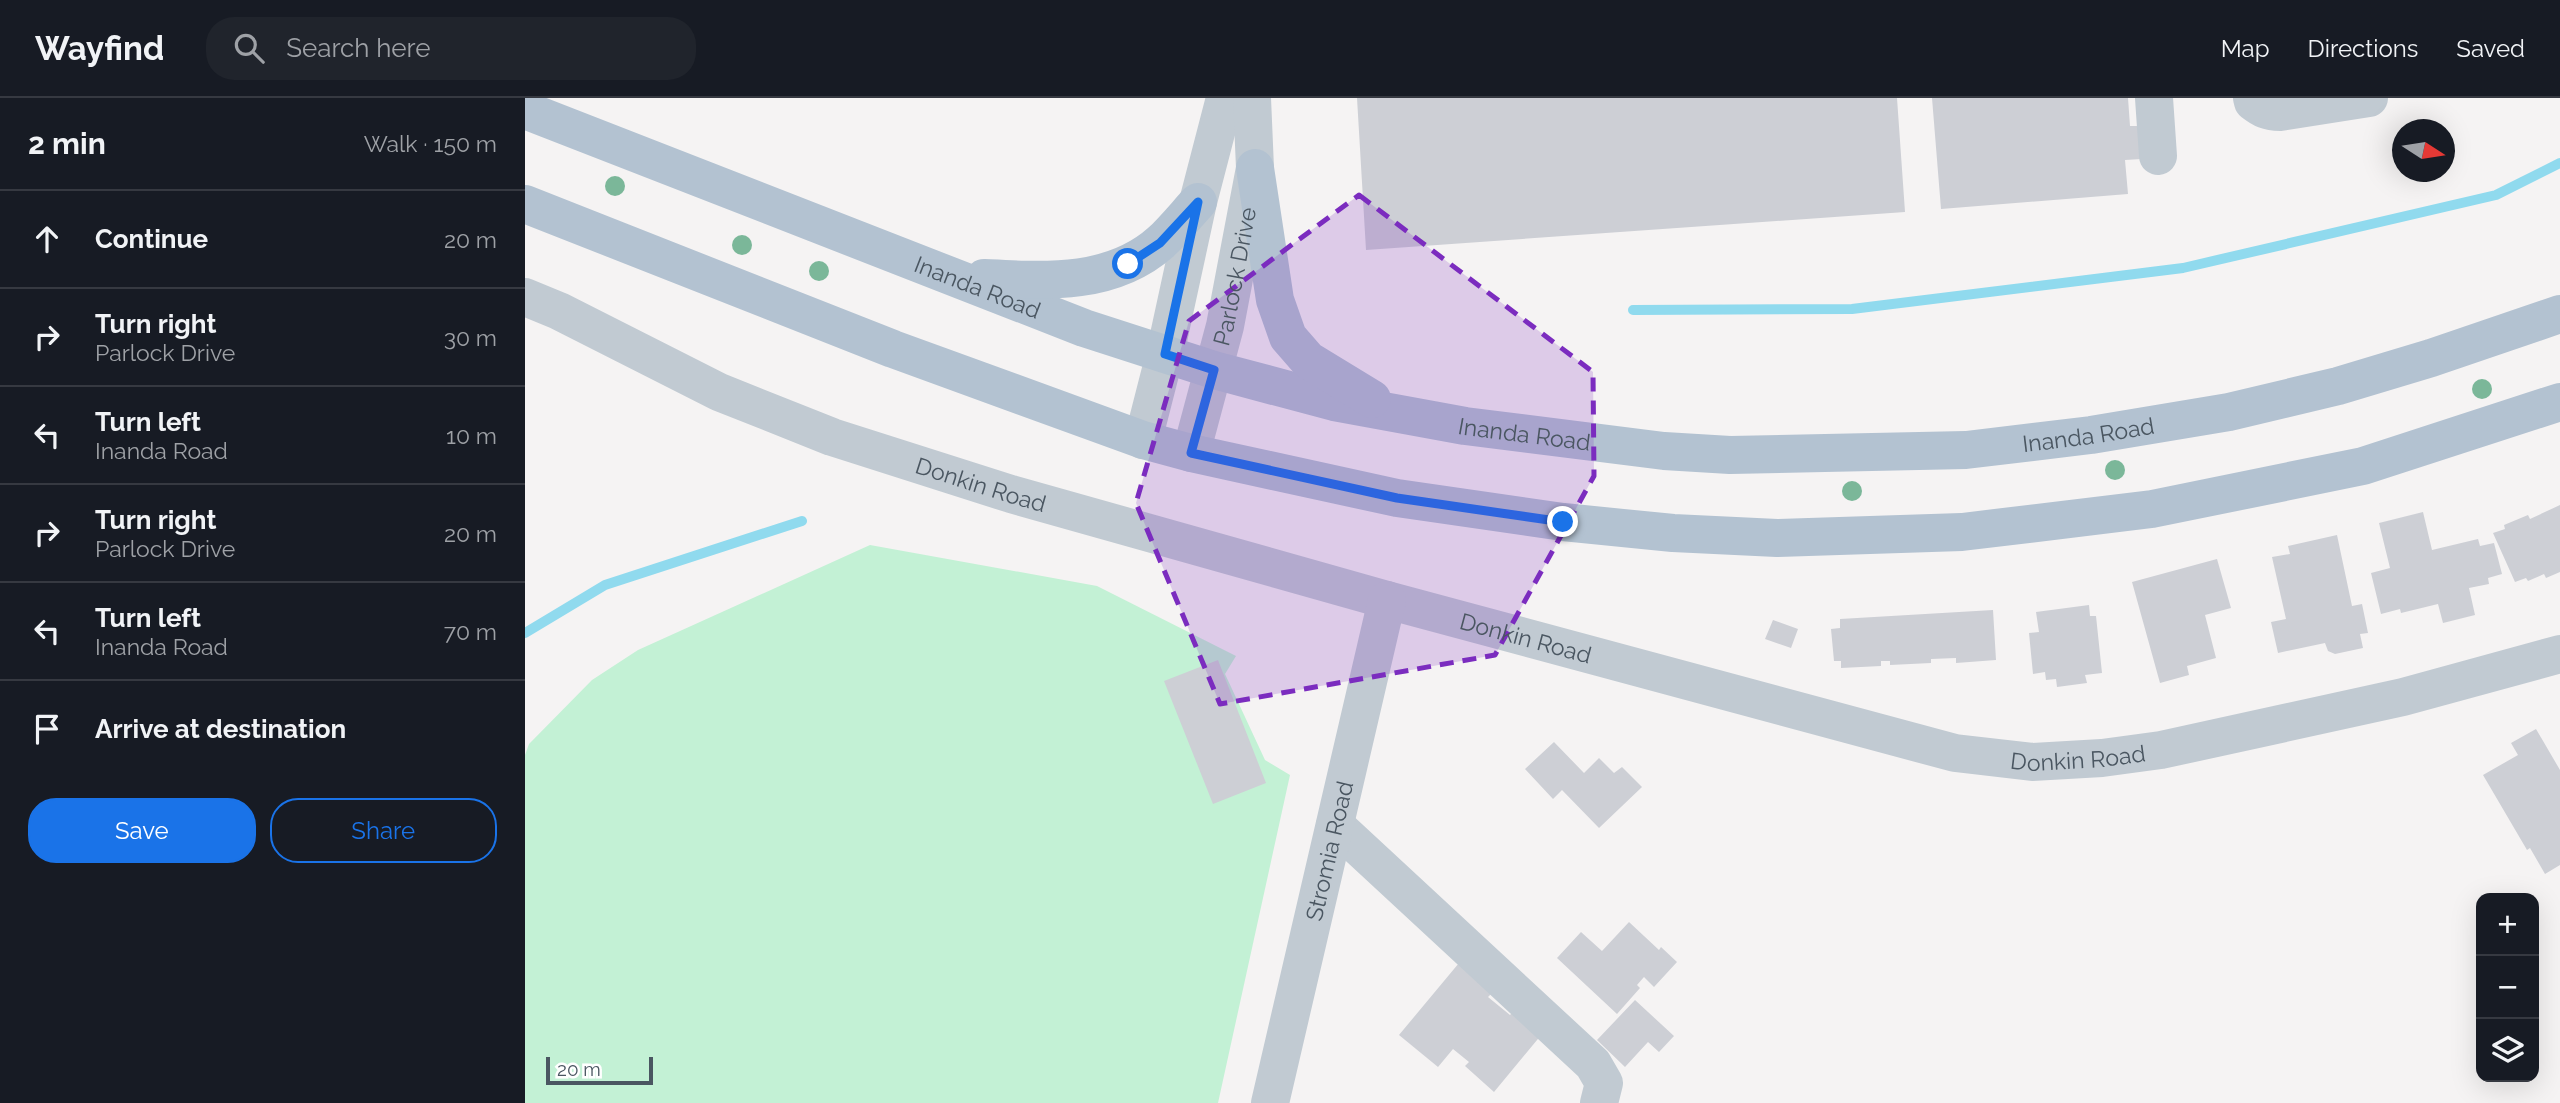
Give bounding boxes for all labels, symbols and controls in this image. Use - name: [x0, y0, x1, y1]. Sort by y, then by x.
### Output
- search box: [206, 17, 696, 80]
- text: Wayfind: [35, 29, 164, 68]
- icon: search: [230, 29, 268, 67]
- text: Search here: [286, 33, 431, 63]
- text: Map: [2221, 34, 2270, 63]
- text: Directions: [2308, 34, 2418, 63]
- text: Saved: [2456, 34, 2525, 63]
- north arrow: [2392, 119, 2455, 182]
- text: 2 min: [28, 126, 106, 161]
- text: Walk · 150 m: [364, 130, 497, 157]
- street label: Parlock Drive: [1207, 205, 1261, 348]
- icon: ahead: [28, 220, 66, 258]
- text: Continue: [95, 224, 208, 254]
- text: 20 m: [444, 226, 497, 253]
- route start: [1112, 248, 1143, 279]
- street label: Inanda Road: [911, 250, 1045, 323]
- text: Turn right: [95, 309, 216, 339]
- icon: right: [28, 318, 66, 356]
- text: 30 m: [444, 324, 497, 351]
- text: Parlock Drive: [95, 339, 235, 366]
- text: Turn left: [95, 407, 201, 437]
- street label: Inanda Road: [2021, 411, 2156, 457]
- street label: Inanda Road: [1456, 412, 1592, 455]
- icon: left: [28, 416, 66, 454]
- text: 10 m: [446, 422, 497, 449]
- text: Inanda Road: [95, 437, 228, 464]
- street label: Donkin Road: [912, 451, 1049, 517]
- text: Turn right: [95, 505, 216, 535]
- route end: [1547, 506, 1578, 537]
- icon: right: [28, 514, 66, 552]
- text: 20 m: [444, 520, 497, 547]
- text: Parlock Drive: [95, 535, 235, 562]
- text: Turn left: [95, 603, 201, 633]
- street label: Donkin Road: [1457, 607, 1595, 668]
- icon: left: [28, 612, 66, 650]
- text: 70 m: [444, 618, 497, 645]
- text: Inanda Road: [95, 633, 228, 660]
- icon: arrive: [28, 710, 66, 748]
- text: Arrive at destination: [95, 714, 346, 744]
- street label: Donkin Road: [2009, 739, 2147, 776]
- street label: Stromia Road: [1299, 778, 1358, 923]
- button: Save: [28, 798, 256, 863]
- button: Share: [270, 798, 497, 863]
- map controls: [2476, 893, 2539, 1082]
- button: +: [2476, 893, 2539, 956]
- button: −: [2476, 956, 2539, 1019]
- button: layers: [2476, 1019, 2539, 1082]
- scale bar: [546, 1054, 653, 1086]
- text: 20 m: [557, 1058, 601, 1080]

